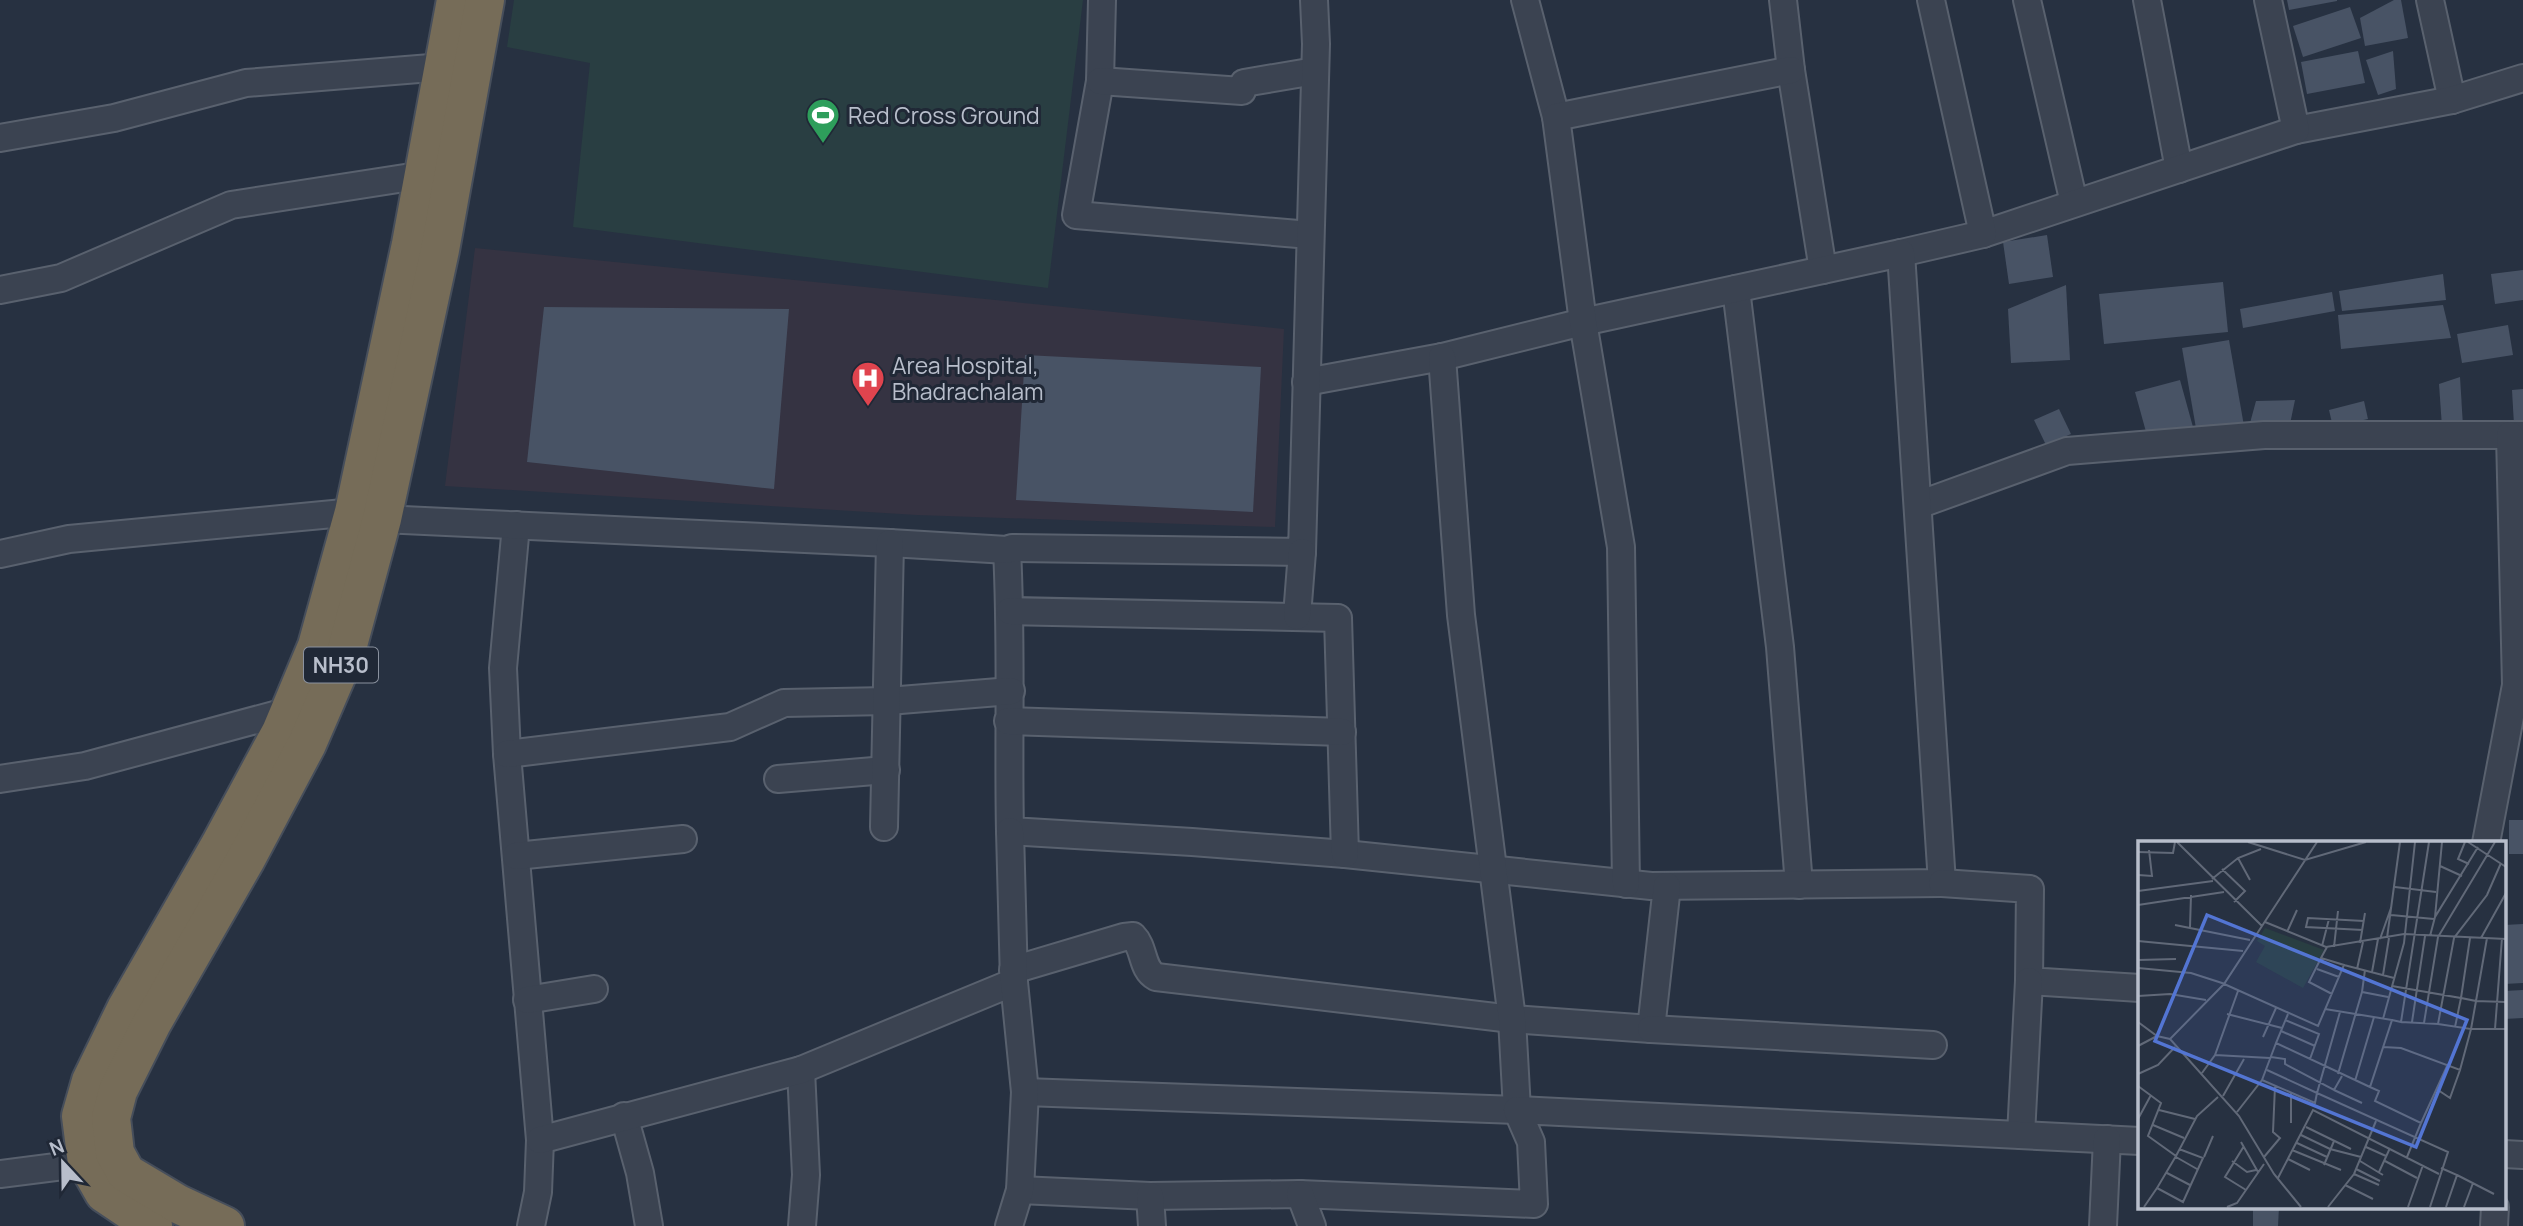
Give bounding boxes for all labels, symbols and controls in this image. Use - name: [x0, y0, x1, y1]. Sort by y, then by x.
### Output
- sports icon: Red Cross Ground: [804, 96, 842, 145]
- place label: Red Cross Ground: [848, 99, 1040, 131]
- place label: Area Hospital, Bhadrachalam: [892, 349, 1044, 407]
- hospital icon: Area Hospital, Bhadrachalam: [849, 359, 887, 408]
- road number: NH30: [304, 648, 378, 682]
- inset map: [2138, 841, 2506, 1208]
- north arrow: [28, 1128, 98, 1198]
- text: N: [45, 1133, 68, 1162]

